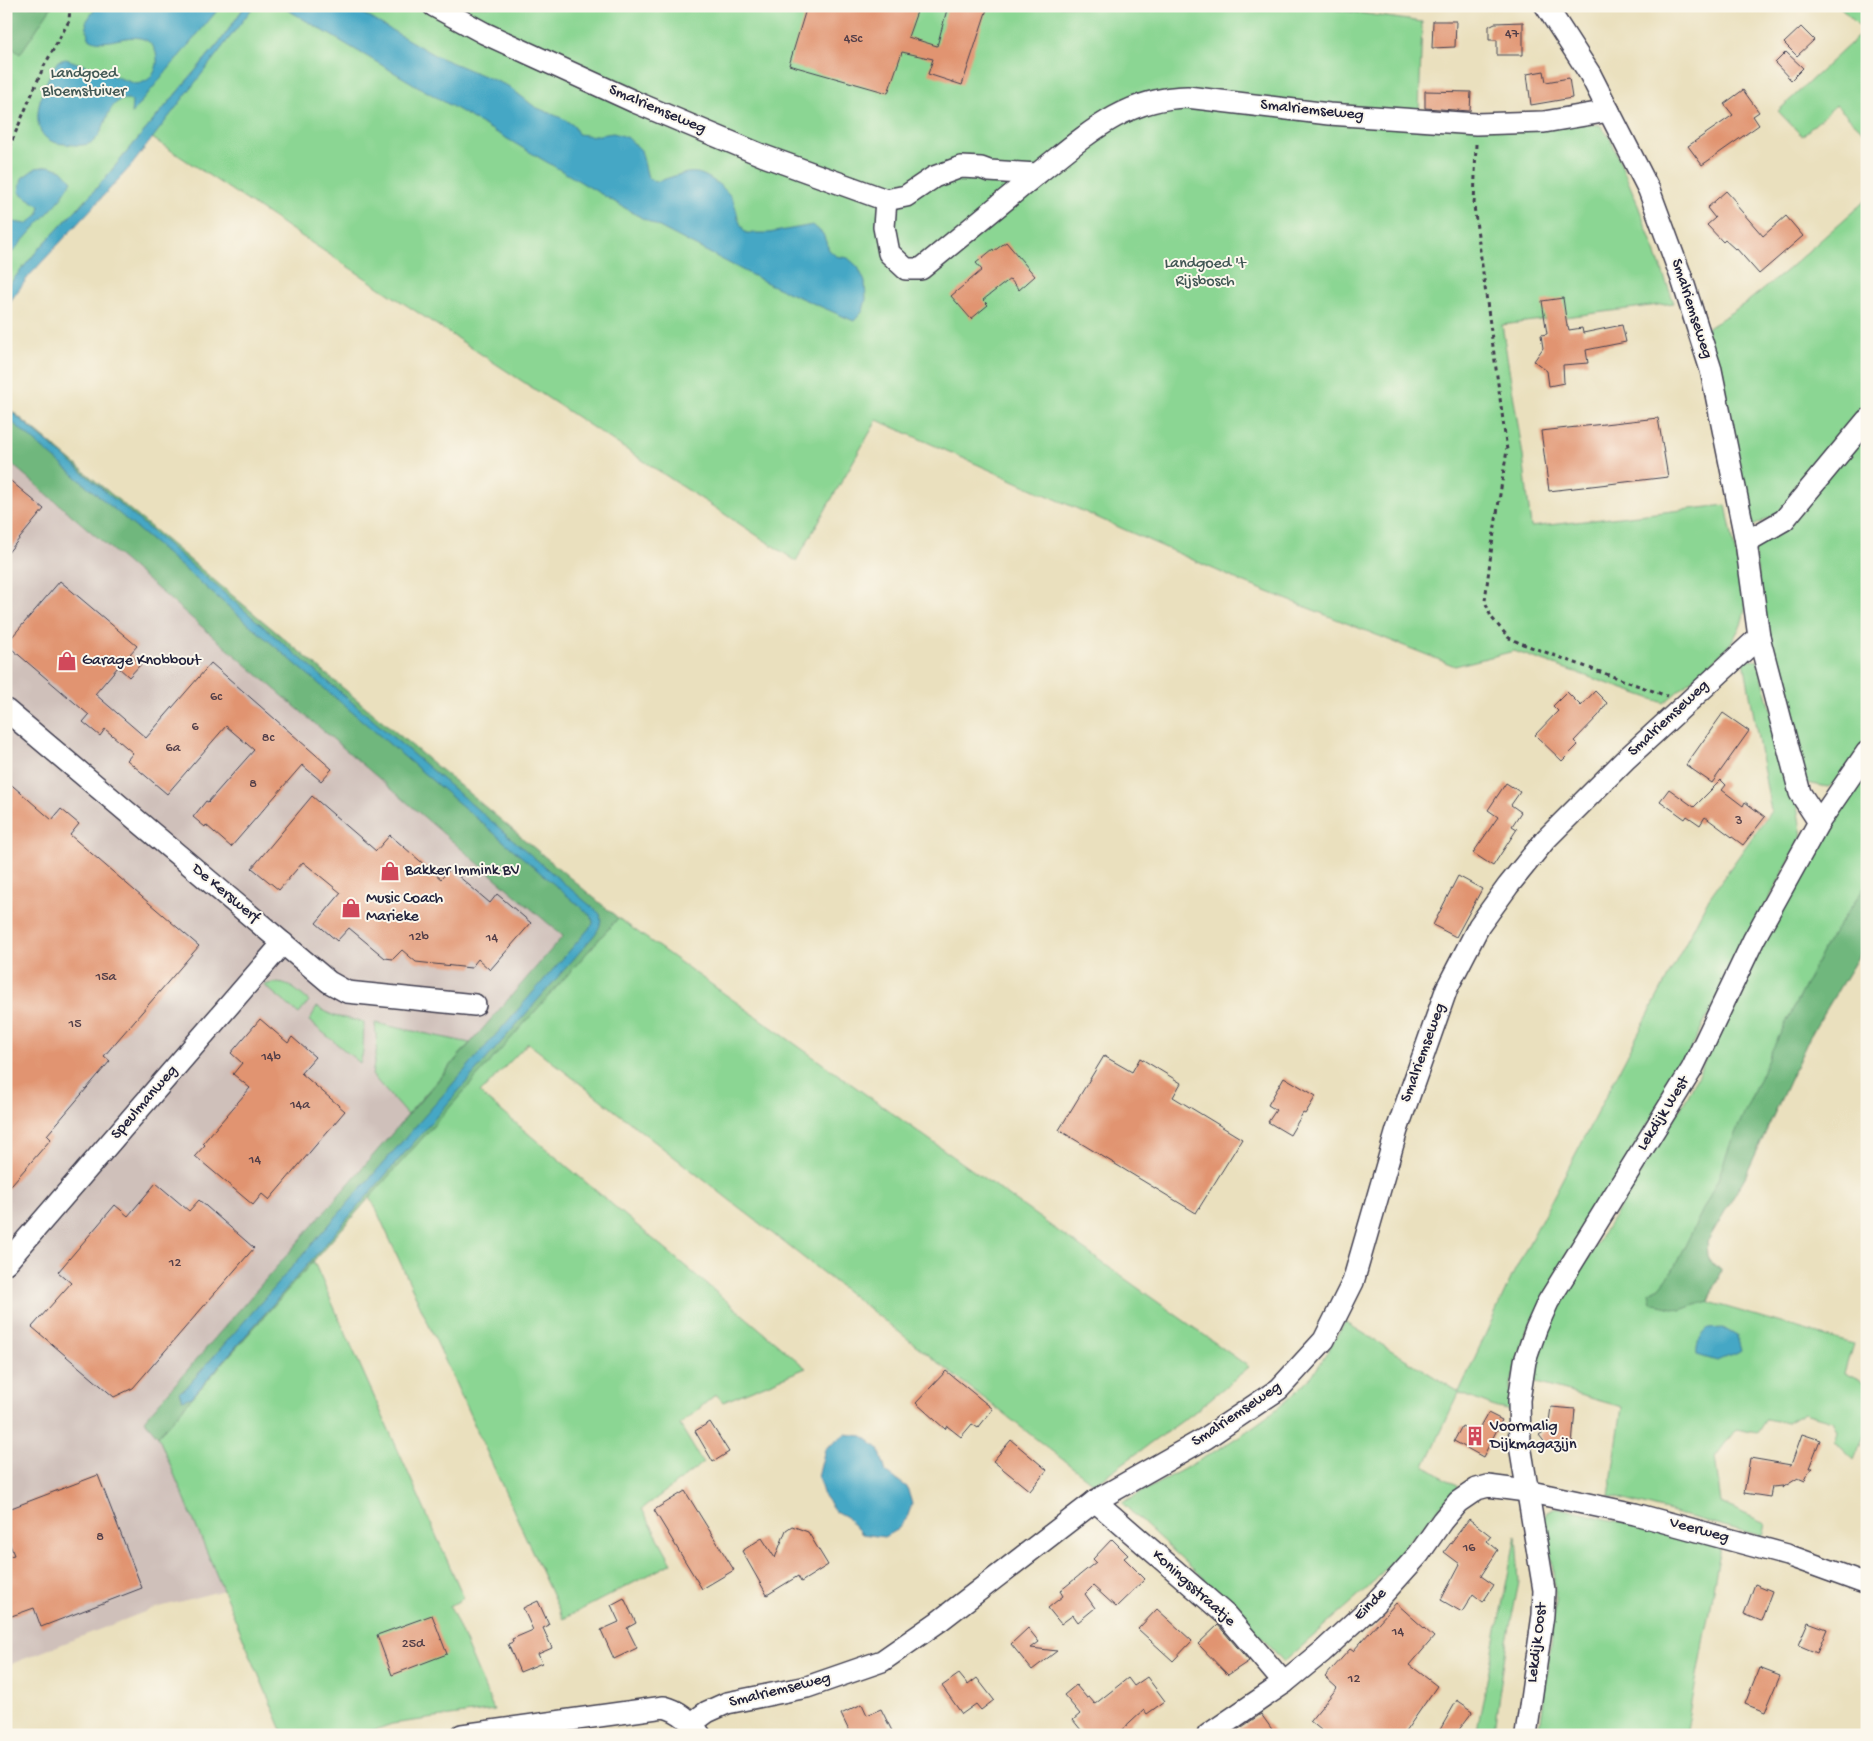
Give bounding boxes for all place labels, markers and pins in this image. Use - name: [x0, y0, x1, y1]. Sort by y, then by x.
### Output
- shop icon: Garage Knobbout: [56, 650, 78, 672]
- place label: Garage Knobbout: [82, 652, 202, 671]
- shop icon: Bakker Immink BV: [379, 860, 401, 882]
- place label: Bakker Immink BV: [404, 862, 520, 881]
- place label: Music Coach Marieke: [366, 890, 443, 927]
- shop icon: Music Coach Marieke: [340, 897, 362, 919]
- place label: Voormalig Dijkmagazijn: [1489, 1418, 1577, 1455]
- building icon: Voormalig Dijkmagazijn: [1464, 1425, 1486, 1447]

